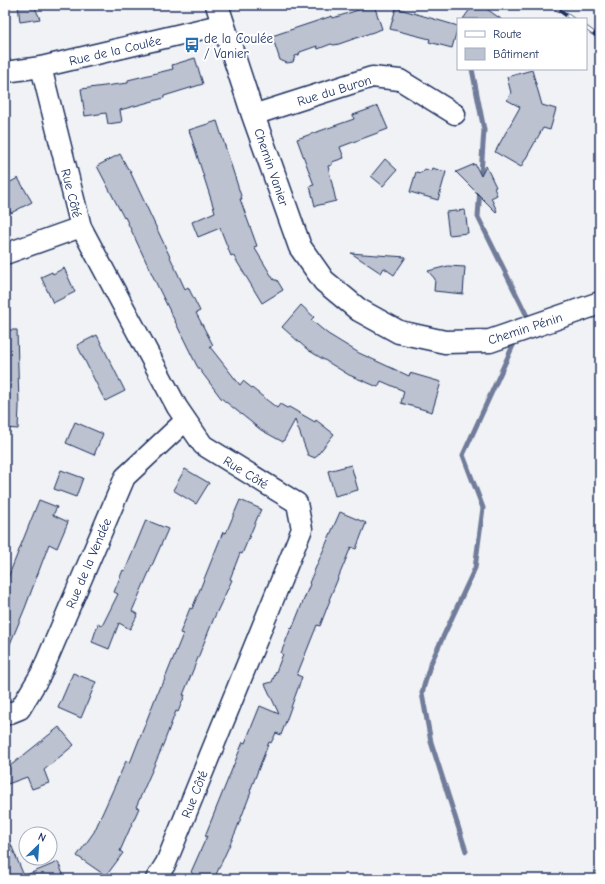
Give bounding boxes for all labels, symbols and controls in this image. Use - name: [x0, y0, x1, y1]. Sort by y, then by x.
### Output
- legend: [457, 18, 587, 70]
- text: Route: [493, 27, 522, 41]
- place label: de la Coulée / Vanier: [204, 31, 274, 61]
- street label: Rue de la Coulée: [68, 32, 163, 68]
- bus stop icon: de la Coulée / Vanier: [183, 36, 201, 54]
- text: Bâtiment: [493, 47, 539, 61]
- street label: Rue du Buron: [295, 72, 373, 109]
- street label: Chemin Vanier: [251, 126, 292, 209]
- street label: Rue Côté: [58, 167, 85, 220]
- street label: Chemin Pénin: [486, 309, 564, 348]
- street label: Rue Côté: [221, 453, 271, 492]
- street label: Rue de la Vendée: [63, 515, 114, 611]
- street label: Rue Côté: [178, 768, 211, 820]
- north arrow: [18, 826, 58, 866]
- text: N: [36, 830, 48, 845]

